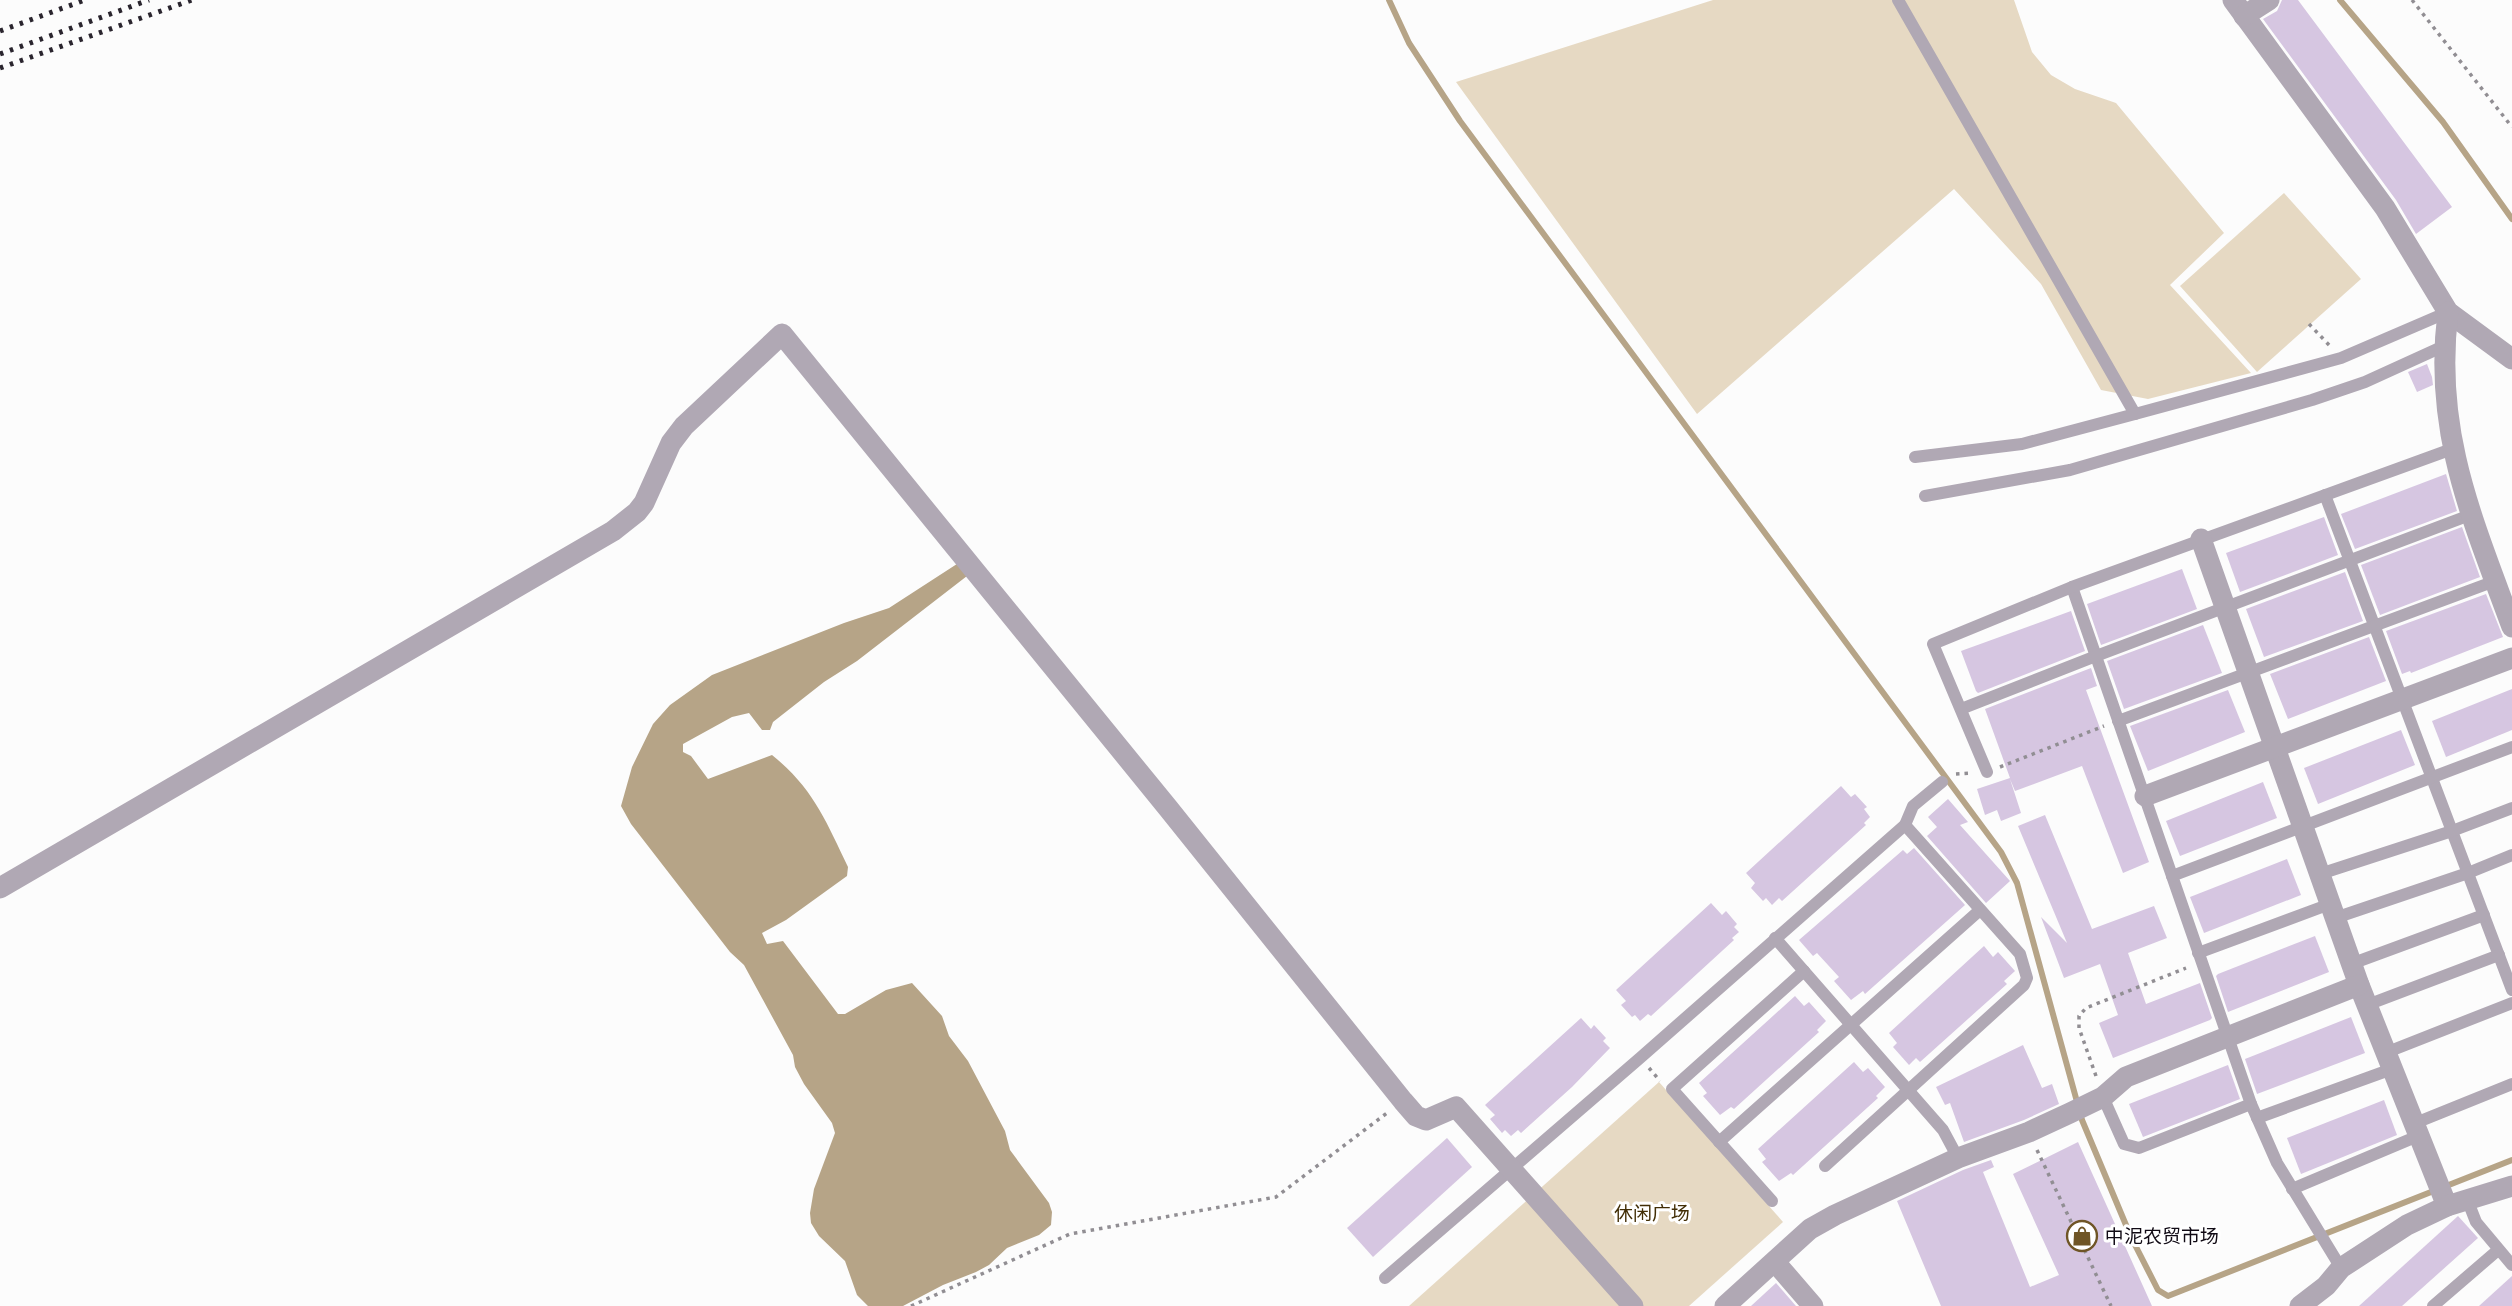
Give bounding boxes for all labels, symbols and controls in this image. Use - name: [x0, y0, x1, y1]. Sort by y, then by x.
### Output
- park label: 休闲广场: [1614, 1202, 1690, 1224]
- shop icon: 中泥农贸市场: [2065, 1219, 2099, 1253]
- place label: 中泥农贸市场: [2105, 1225, 2219, 1247]

